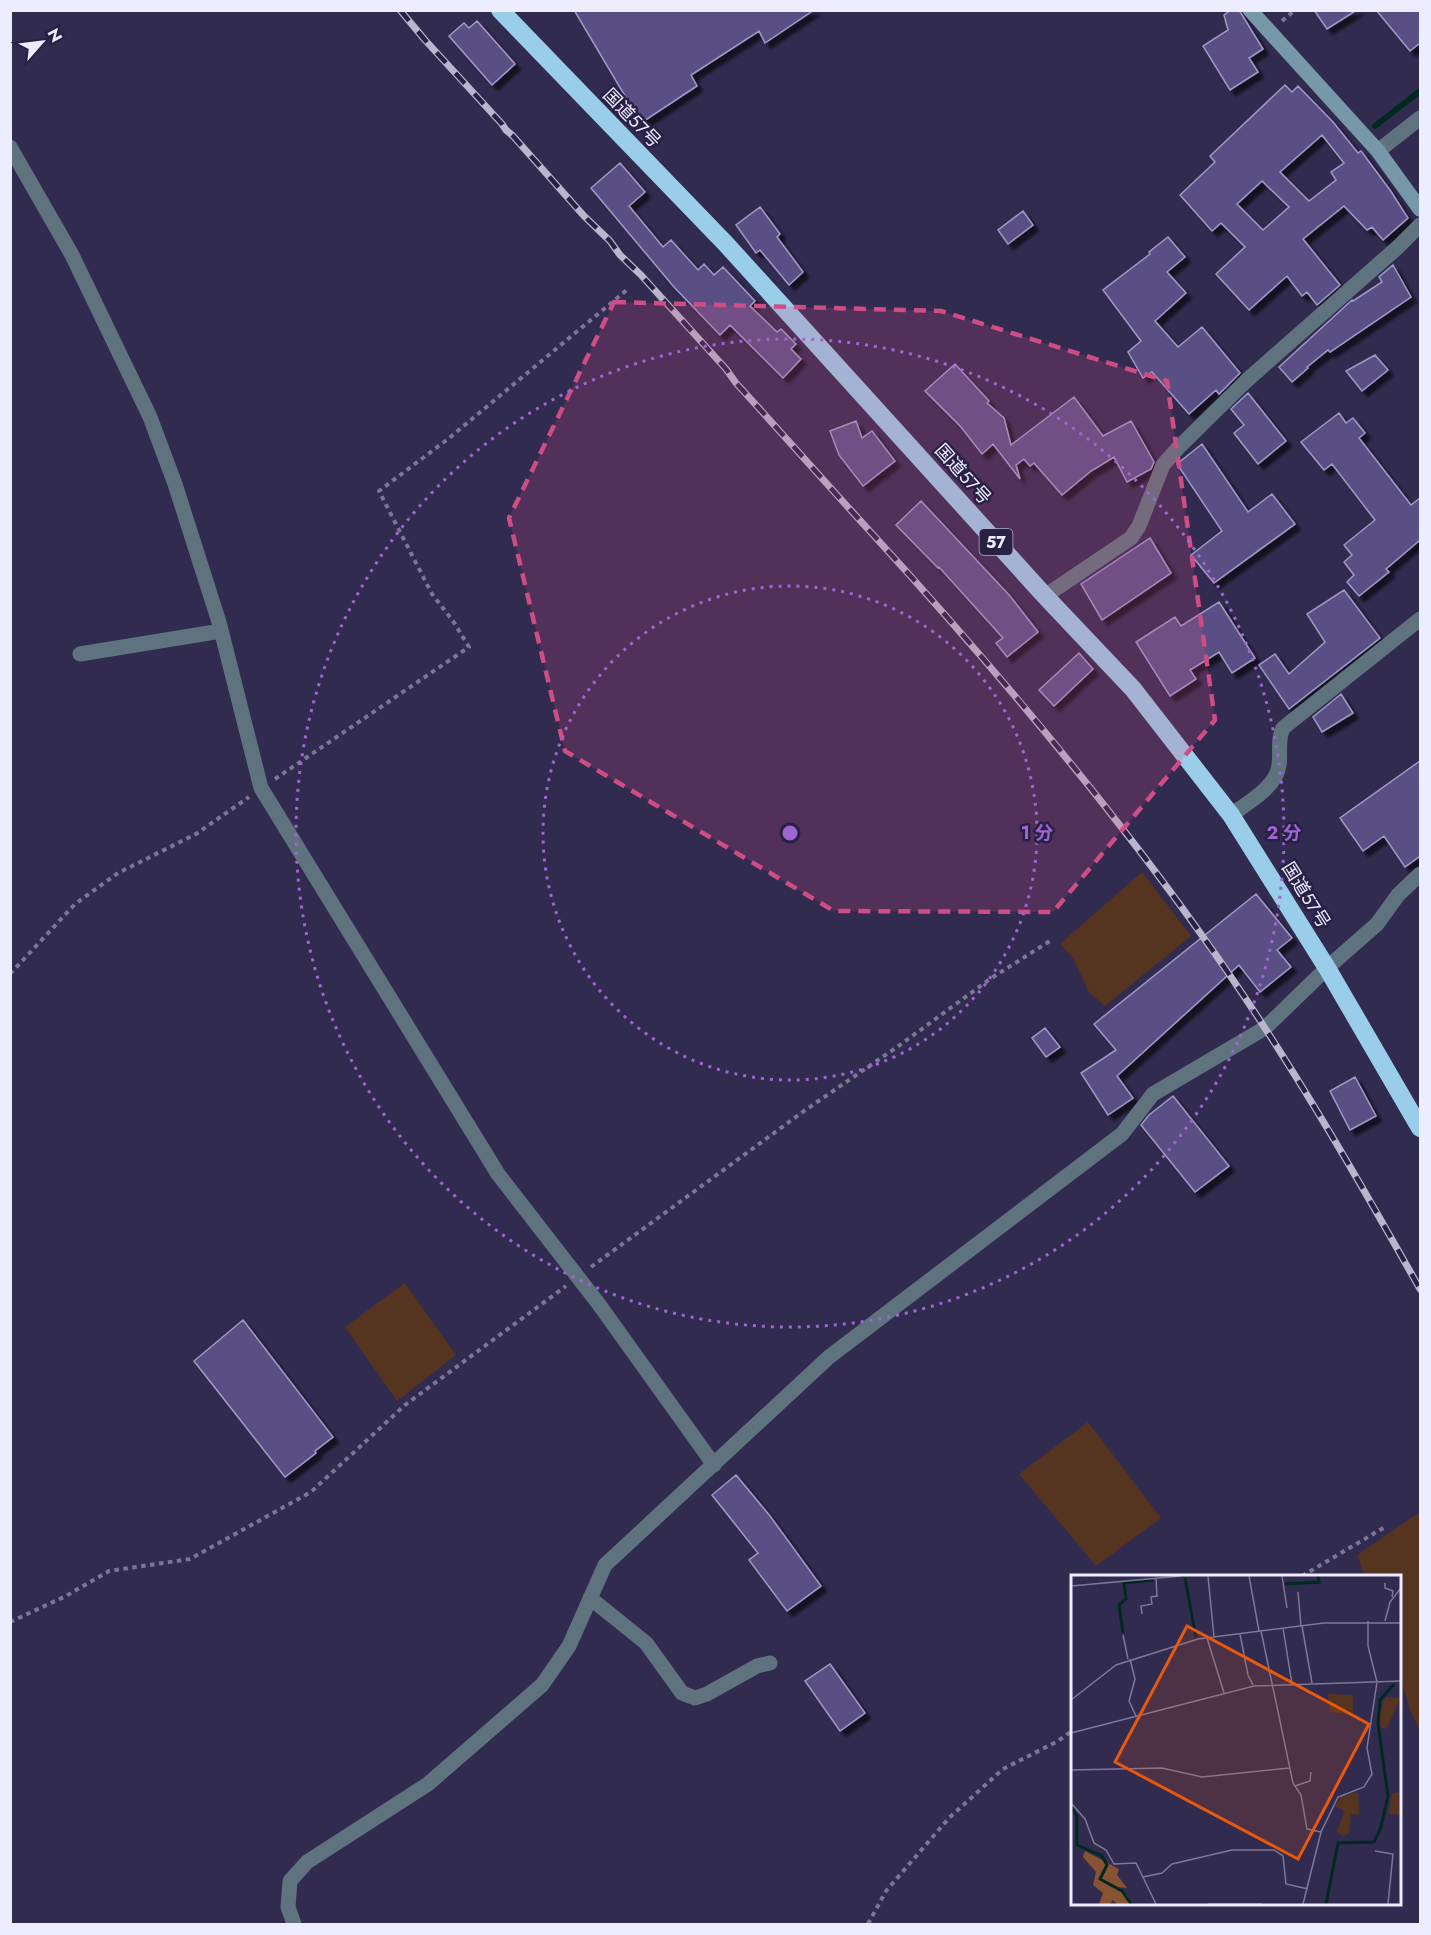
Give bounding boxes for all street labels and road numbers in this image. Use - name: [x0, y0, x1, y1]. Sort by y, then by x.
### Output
- street label: 国道57号: [597, 82, 667, 154]
- street label: 国道57号: [929, 438, 997, 510]
- road number: 57: [980, 529, 1012, 555]
- street label: 国道57号: [1275, 857, 1337, 933]

